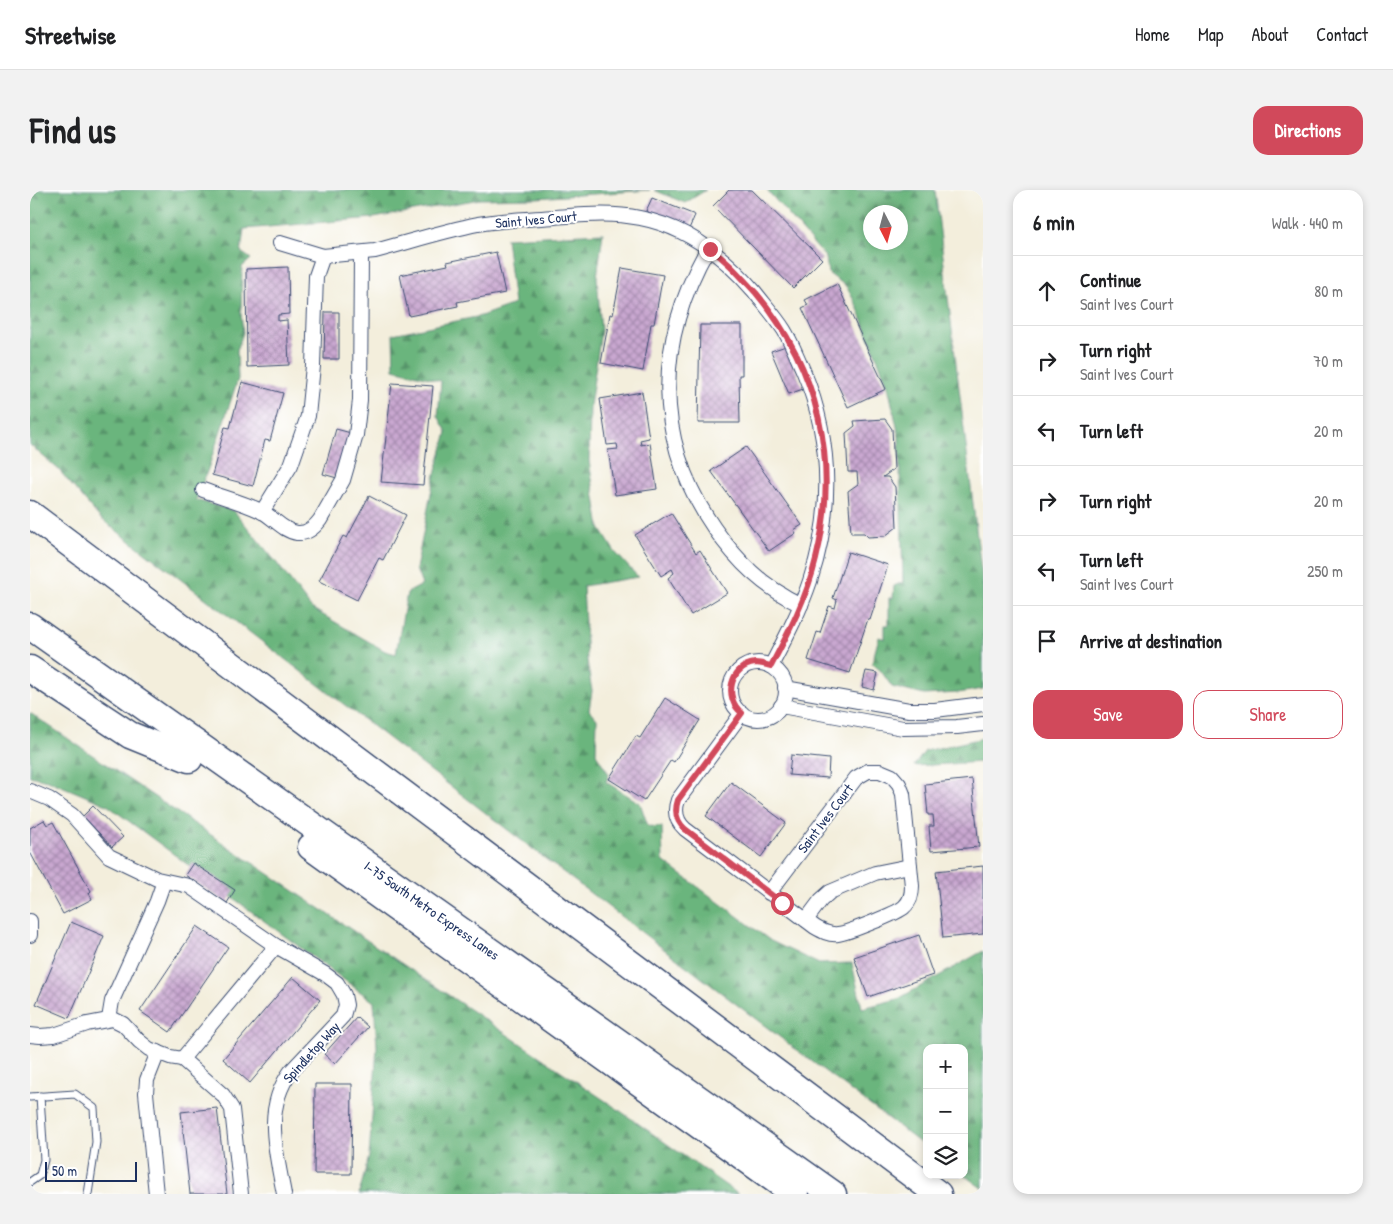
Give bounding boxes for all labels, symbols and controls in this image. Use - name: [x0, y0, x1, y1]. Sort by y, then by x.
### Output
- text: Streetwise: [25, 19, 116, 51]
- text: Home: [1135, 22, 1170, 47]
- text: Map: [1198, 22, 1223, 47]
- text: About: [1251, 22, 1288, 47]
- text: Contact: [1316, 22, 1368, 47]
- button: Directions: [1253, 106, 1363, 155]
- text: Find us: [30, 107, 116, 154]
- north arrow: [863, 205, 908, 250]
- street label: Saint Ives Court: [495, 206, 578, 232]
- text: 6 min: [1033, 208, 1075, 237]
- text: Walk · 440 m: [1272, 212, 1343, 234]
- route end: [699, 238, 722, 261]
- text: Continue: [1080, 267, 1141, 293]
- icon: ahead: [1033, 277, 1061, 305]
- text: 80 m: [1314, 280, 1343, 302]
- text: Saint Ives Court: [1080, 293, 1173, 315]
- text: Turn right: [1080, 337, 1151, 363]
- icon: right: [1033, 347, 1061, 375]
- text: 70 m: [1313, 350, 1343, 372]
- text: Saint Ives Court: [1080, 363, 1173, 385]
- icon: left: [1033, 417, 1061, 445]
- text: Turn left: [1080, 418, 1143, 444]
- text: 20 m: [1314, 420, 1343, 442]
- icon: right: [1033, 487, 1061, 515]
- text: Turn right: [1080, 488, 1151, 514]
- text: 20 m: [1314, 490, 1343, 512]
- text: Turn left: [1080, 547, 1143, 573]
- icon: left: [1033, 557, 1061, 585]
- text: 250 m: [1307, 560, 1343, 582]
- text: Saint Ives Court: [1080, 573, 1173, 595]
- icon: arrive: [1033, 627, 1061, 655]
- text: Arrive at destination: [1080, 628, 1222, 654]
- button: Save: [1033, 690, 1183, 739]
- button: Share: [1193, 690, 1343, 739]
- street label: Saint Ives Court: [793, 780, 857, 856]
- street label: I-75 South Metro Express Lanes: [360, 856, 503, 965]
- route start: [771, 892, 794, 915]
- street label: Spindletop Way: [278, 1017, 344, 1087]
- map controls: [923, 1044, 968, 1179]
- button: +: [923, 1044, 968, 1089]
- button: −: [923, 1089, 968, 1134]
- button: layers: [923, 1134, 968, 1179]
- scale bar: [45, 1159, 138, 1182]
- text: 50 m: [52, 1161, 77, 1180]

